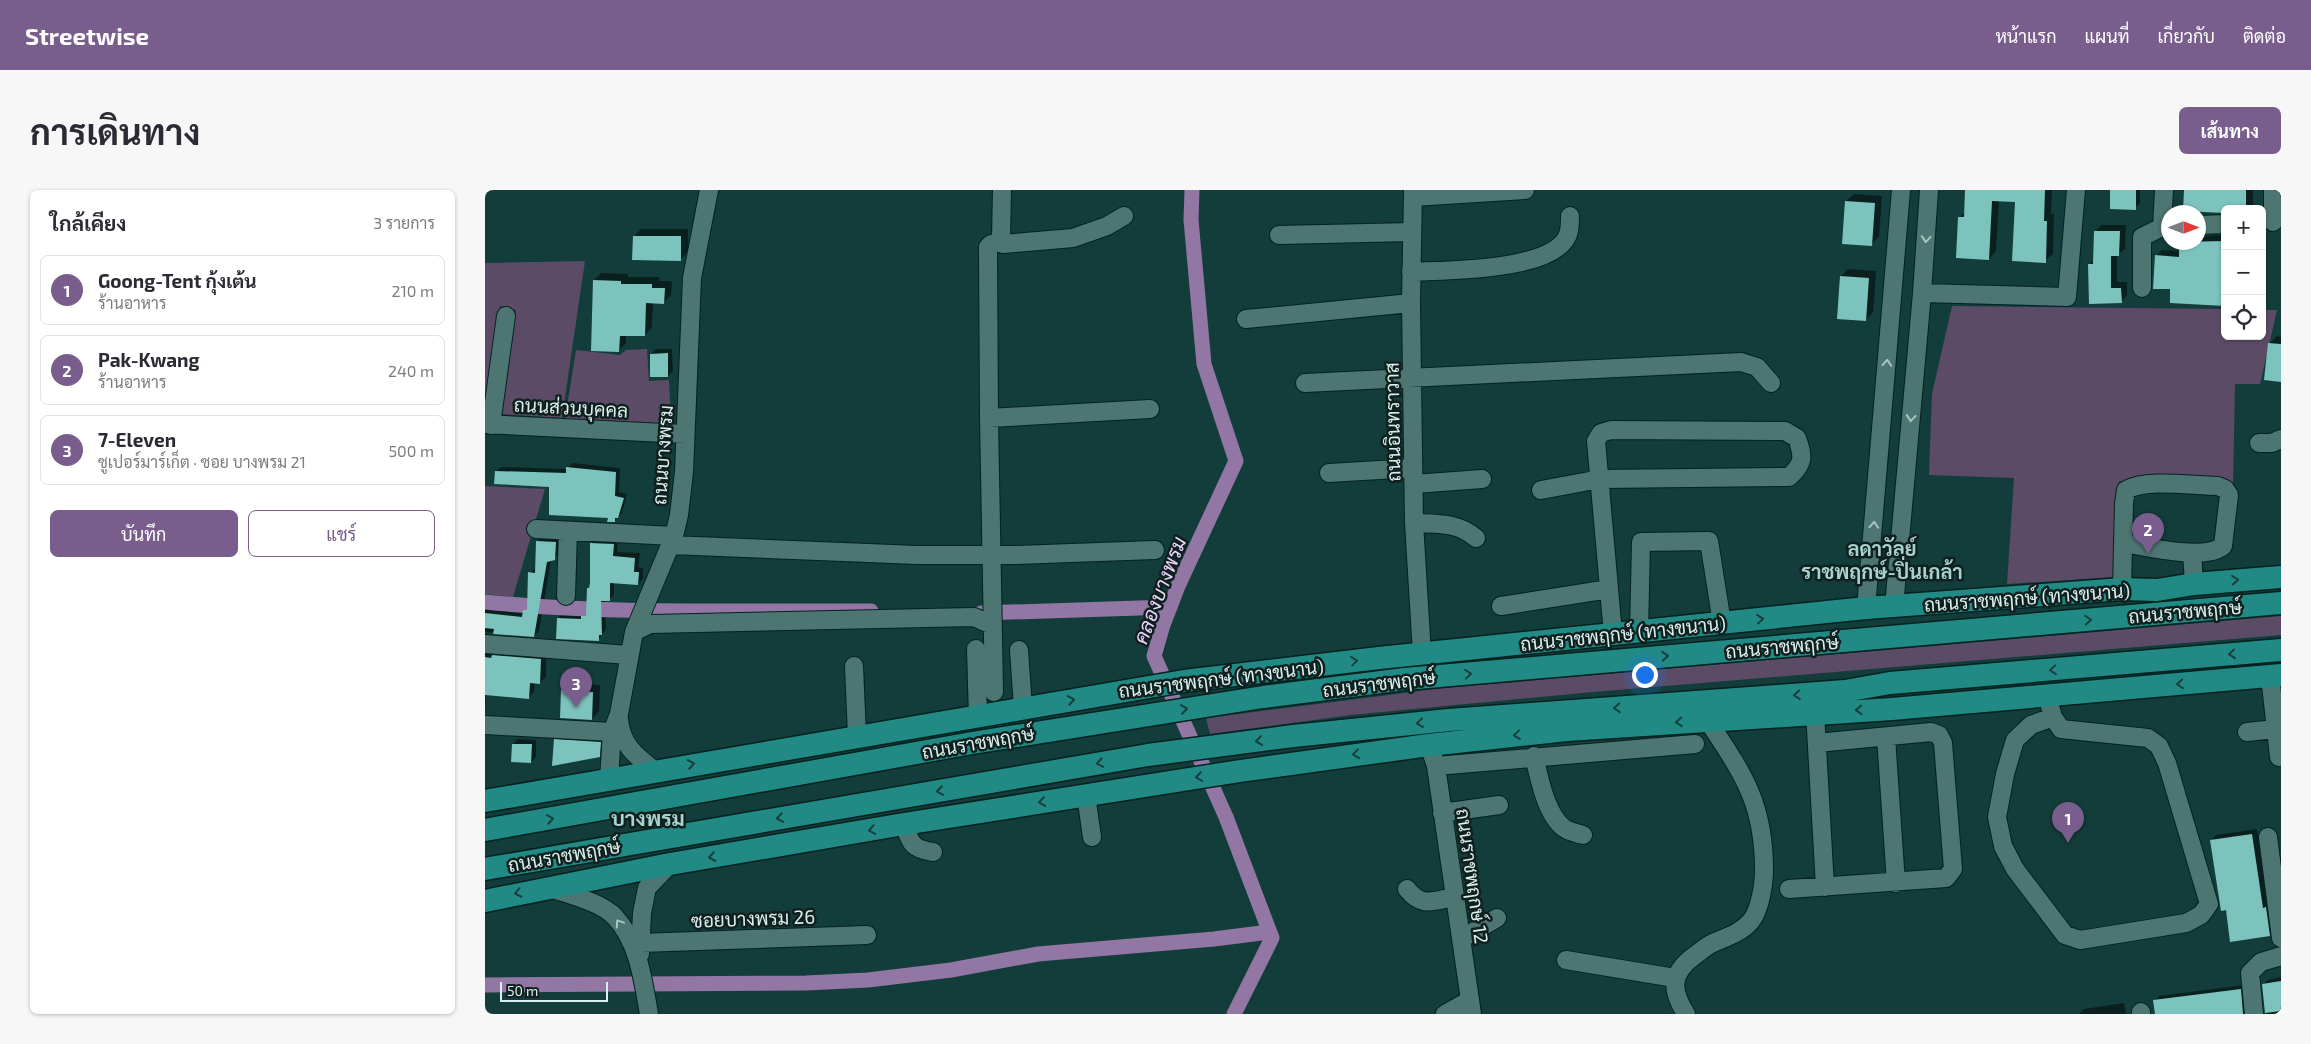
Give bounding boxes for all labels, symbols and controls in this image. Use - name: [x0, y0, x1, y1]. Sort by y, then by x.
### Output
- text: Streetwise: [25, 21, 149, 50]
- text: หน้าแรก: [1995, 25, 2057, 47]
- text: แผนที่: [2085, 25, 2129, 47]
- text: เกี่ยวกับ: [2157, 25, 2215, 47]
- text: ติดต่อ: [2243, 25, 2286, 47]
- button: เส้นทาง: [2179, 107, 2281, 154]
- text: การเดินทาง: [30, 110, 200, 152]
- north arrow: [2161, 205, 2206, 250]
- map controls: [2221, 205, 2266, 340]
- button: +: [2221, 205, 2266, 250]
- text: ใกล้เคียง: [50, 210, 126, 235]
- text: 3 รายการ: [373, 213, 435, 232]
- one-way arrow: [1920, 235, 1931, 243]
- button: −: [2221, 250, 2266, 295]
- text: Goong-Tent กุ้งเต้น: [98, 269, 257, 292]
- text: 1: [64, 281, 70, 300]
- text: 210 m: [391, 281, 434, 300]
- text: ร้านอาหาร: [98, 293, 167, 312]
- button: locate: [2221, 295, 2266, 340]
- text: Pak-Kwang: [98, 348, 200, 371]
- one-way arrow: [1881, 358, 1892, 366]
- text: 2: [62, 361, 72, 380]
- text: 240 m: [388, 361, 434, 380]
- street label: ถนนอินทราวาส: [1379, 362, 1405, 482]
- text: ร้านอาหาร: [98, 372, 167, 391]
- street label: ถนนส่วนบุคคล: [513, 393, 629, 423]
- street label: ถนนบางพรม: [647, 404, 677, 506]
- one-way arrow: [1906, 414, 1917, 422]
- text: 7-Eleven: [98, 428, 176, 451]
- text: 3: [62, 441, 72, 460]
- text: 500 m: [389, 441, 434, 460]
- text: ซูเปอร์มาร์เก็ต · ซอย บางพรม 21: [98, 452, 306, 471]
- button: บันทึก: [50, 510, 238, 557]
- button: แชร์: [248, 510, 435, 557]
- pin: 2: [2132, 513, 2164, 554]
- one-way arrow: [1869, 520, 1880, 528]
- water label: คลองบางพรม: [1128, 533, 1190, 647]
- district label: ลดาวัลย์ ราชพฤกษ์-ปิ่นเกล้า: [1801, 536, 1963, 584]
- one-way arrow: [2232, 575, 2240, 586]
- street label: ถนนราชพฤกษ์ (ทางขนาน): [1923, 578, 2131, 617]
- street label: ถนนราชพฤกษ์: [2127, 594, 2244, 628]
- street label: ถนนราชพฤกษ์ (ทางขนาน): [1519, 611, 1727, 656]
- one-way arrow: [1756, 614, 1764, 625]
- one-way arrow: [2085, 614, 2093, 625]
- street label: ถนนราชพฤกษ์: [1724, 629, 1841, 663]
- one-way arrow: [2228, 649, 2236, 660]
- one-way arrow: [1661, 651, 1669, 662]
- street label: ถนนราชพฤกษ์ (ทางขนาน): [1117, 654, 1325, 703]
- one-way arrow: [1351, 656, 1359, 667]
- your location: [1632, 662, 1658, 688]
- one-way arrow: [2049, 664, 2057, 675]
- street label: ถนนราชพฤกษ์: [1321, 665, 1438, 702]
- pin: 3: [560, 667, 592, 708]
- one-way arrow: [1465, 669, 1473, 680]
- one-way arrow: [2176, 678, 2184, 689]
- one-way arrow: [1792, 689, 1800, 700]
- one-way arrow: [1066, 695, 1075, 705]
- one-way arrow: [1613, 702, 1621, 713]
- one-way arrow: [1180, 704, 1188, 715]
- one-way arrow: [1855, 705, 1863, 716]
- one-way arrow: [1416, 717, 1424, 728]
- one-way arrow: [1675, 717, 1683, 728]
- street label: ถนนราชพฤกษ์: [920, 721, 1037, 764]
- one-way arrow: [1513, 729, 1521, 740]
- one-way arrow: [1254, 735, 1262, 746]
- one-way arrow: [1352, 748, 1360, 759]
- one-way arrow: [1096, 758, 1105, 768]
- one-way arrow: [687, 760, 696, 770]
- one-way arrow: [1195, 771, 1203, 782]
- one-way arrow: [936, 785, 944, 795]
- one-way arrow: [1037, 796, 1046, 806]
- pin: 1: [2052, 802, 2084, 843]
- district label: บางพรม: [611, 805, 685, 830]
- street label: ถนนราชพฤกษ์ 12: [1451, 807, 1494, 945]
- one-way arrow: [775, 813, 784, 823]
- one-way arrow: [545, 814, 554, 824]
- one-way arrow: [868, 825, 876, 835]
- street label: ถนนราชพฤกษ์: [506, 834, 623, 877]
- one-way arrow: [707, 852, 716, 862]
- one-way arrow: [513, 888, 522, 898]
- street label: ซอยบางพรม 26: [691, 904, 815, 932]
- one-way arrow: [616, 919, 625, 928]
- scale bar: [500, 979, 607, 1002]
- text: 50 m: [507, 982, 538, 999]

